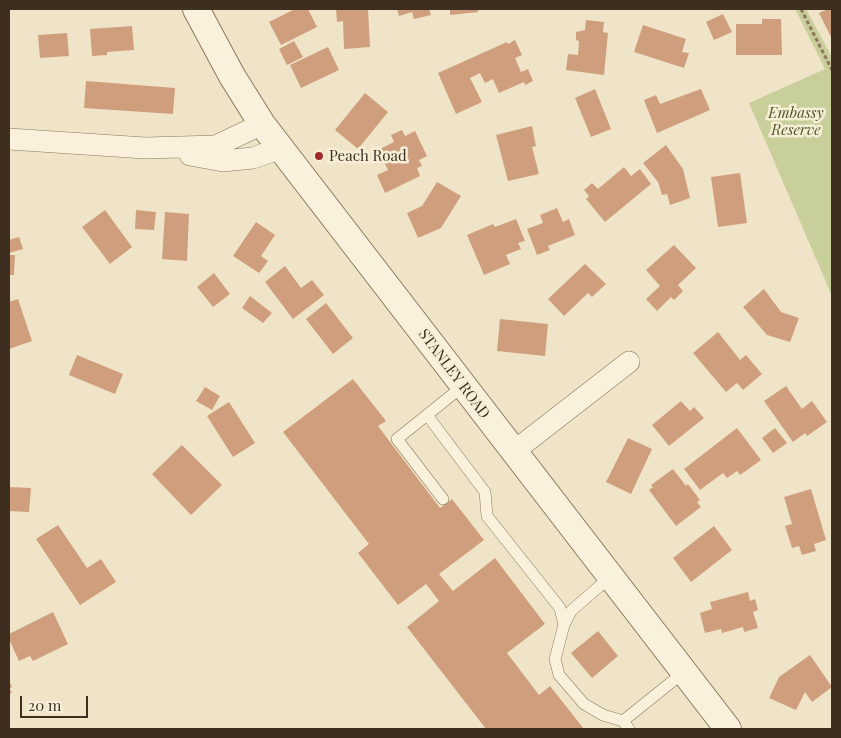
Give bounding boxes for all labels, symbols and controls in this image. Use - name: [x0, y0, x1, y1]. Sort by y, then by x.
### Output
- park label: Embassy Reserve: [768, 104, 824, 139]
- place label: Peach Road: [329, 147, 407, 165]
- marker: Peach Road: [313, 150, 325, 162]
- street label: STANLEY ROAD: [414, 326, 494, 422]
- scale bar: [22, 686, 90, 718]
- text: 20 m: [28, 695, 61, 715]

